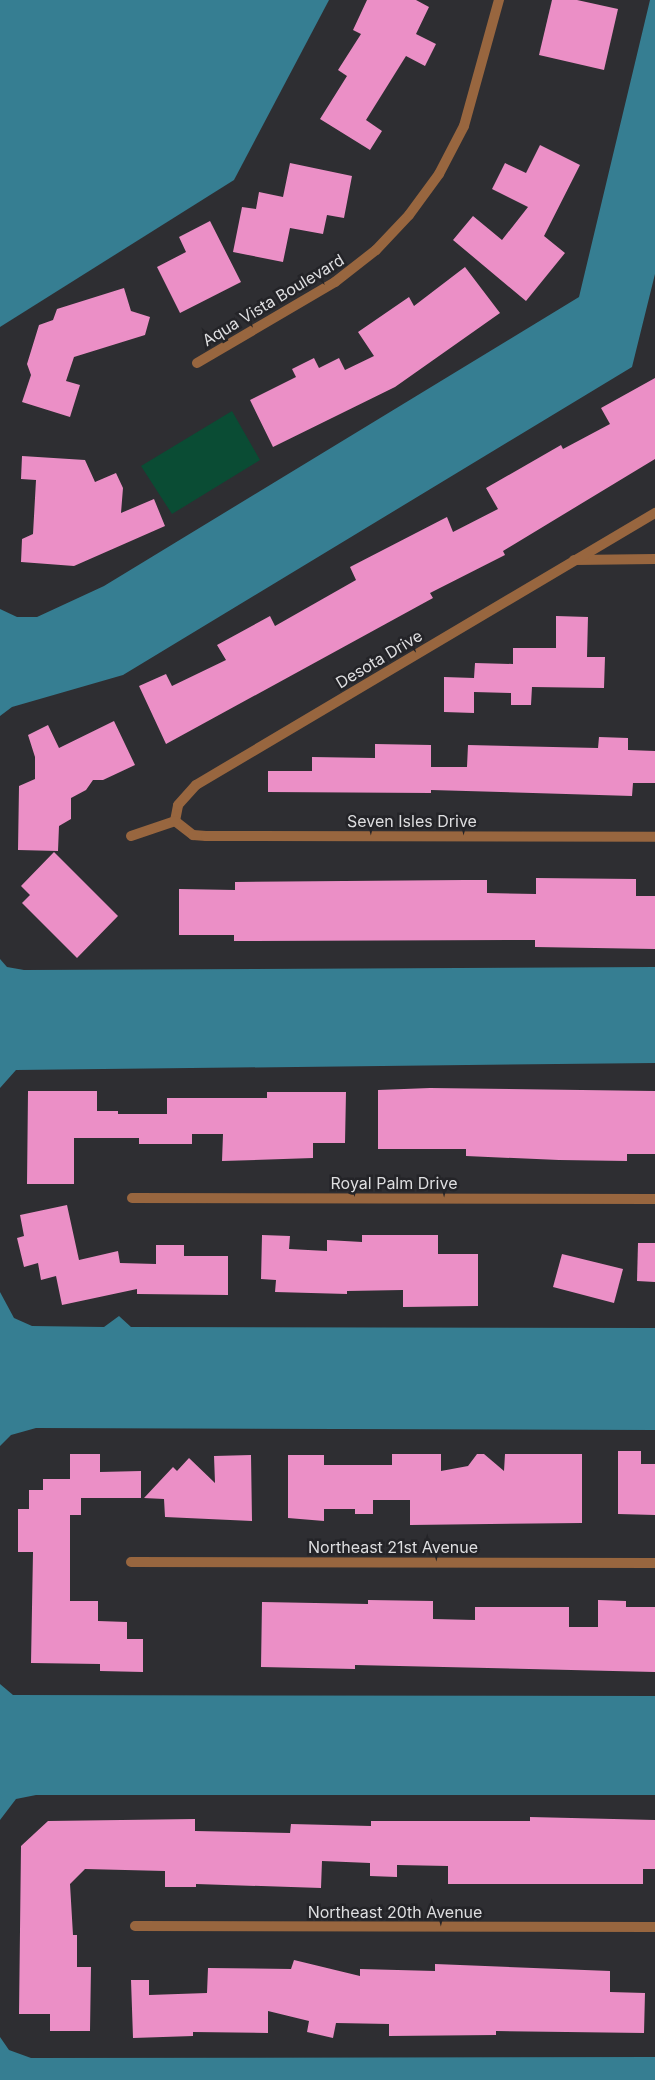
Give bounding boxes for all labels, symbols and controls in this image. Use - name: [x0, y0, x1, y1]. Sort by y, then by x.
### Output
- street label: Aqua Vista Boulevard: [199, 250, 347, 350]
- street label: Desota Drive: [332, 626, 426, 692]
- street label: Seven Isles Drive: [347, 811, 477, 831]
- street label: Royal Palm Drive: [331, 1173, 457, 1193]
- street label: Northeast 21st Avenue: [308, 1537, 478, 1557]
- street label: Northeast 20th Avenue: [308, 1902, 482, 1922]

